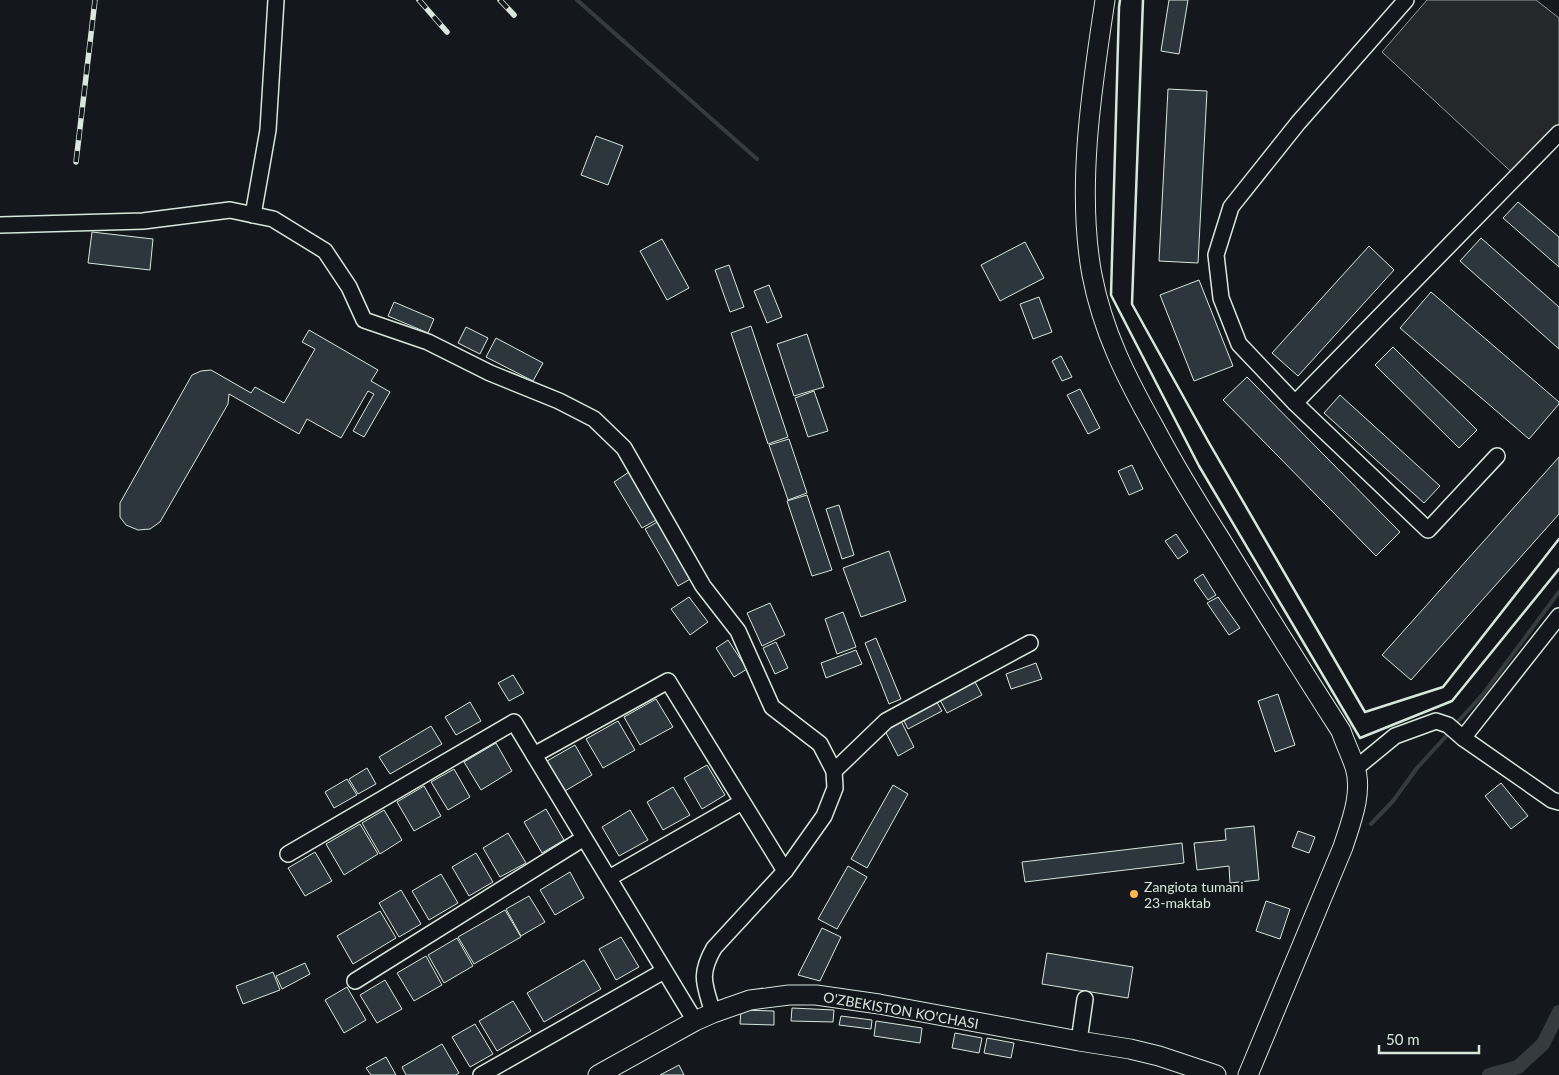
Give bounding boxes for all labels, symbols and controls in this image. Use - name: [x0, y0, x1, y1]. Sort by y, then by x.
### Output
- place label: Zangiota tumani 23-maktab: [1144, 878, 1244, 911]
- marker: Zangiota tumani 23-maktab: [1128, 888, 1140, 900]
- street label: O'ZBEKISTON KO'CHASI: [822, 988, 980, 1032]
- scale bar: [1379, 1022, 1479, 1054]
- text: 50 m: [1386, 1030, 1420, 1048]

